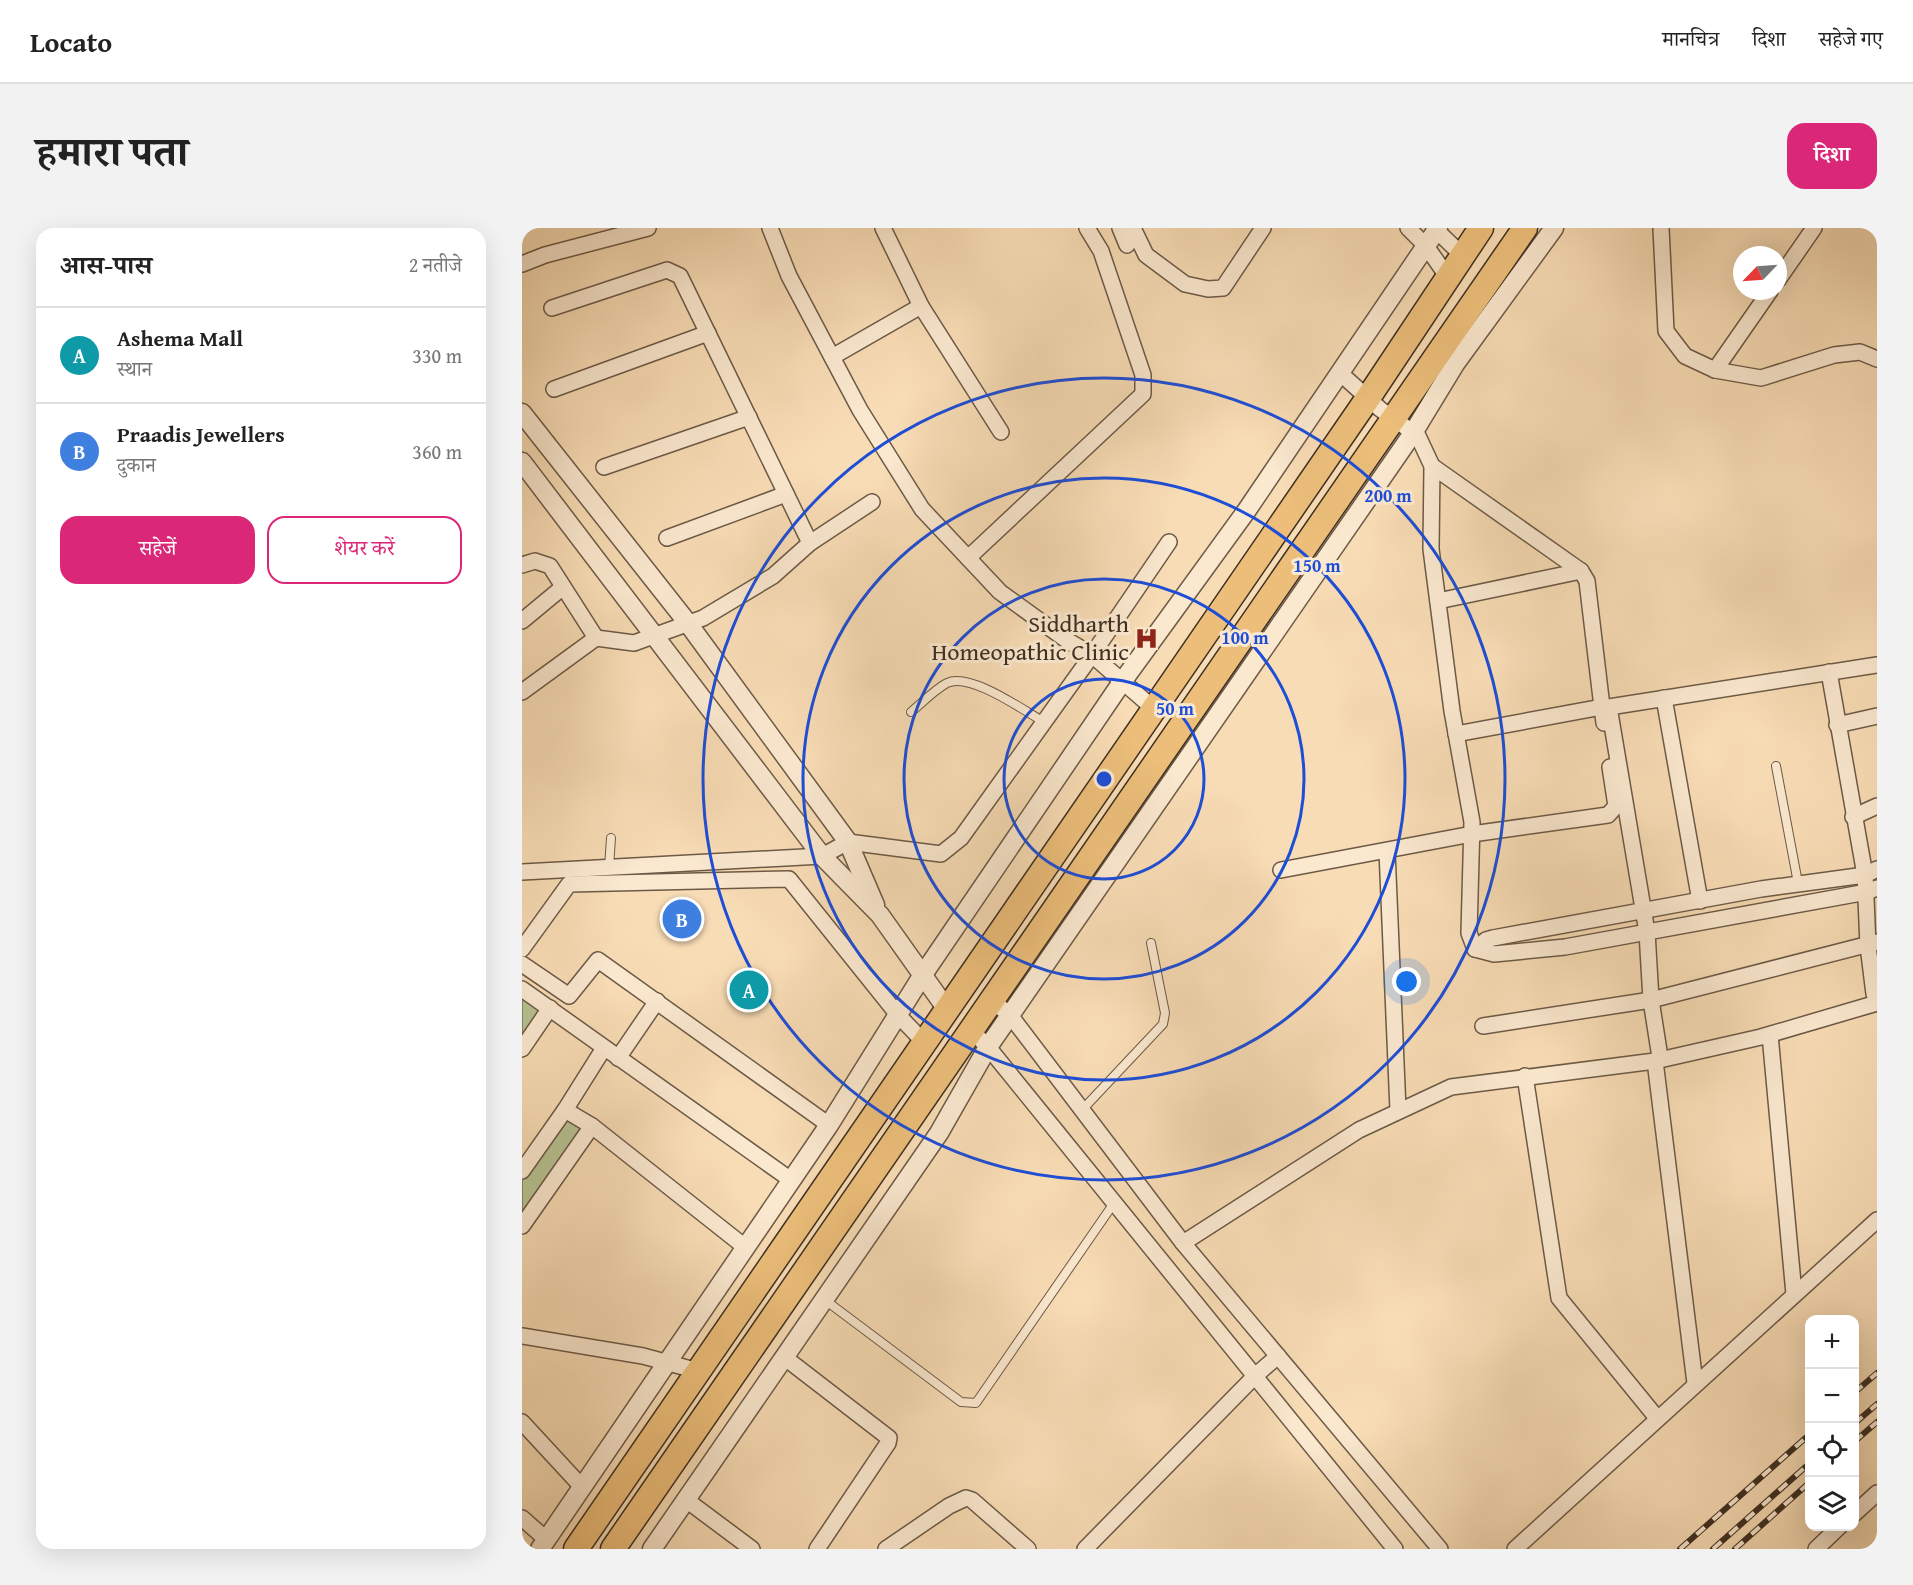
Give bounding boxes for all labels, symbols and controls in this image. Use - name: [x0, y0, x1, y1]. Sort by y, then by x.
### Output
- text: Locato: [30, 21, 112, 62]
- text: मानचित्र: [1662, 23, 1719, 54]
- text: दिशा: [1752, 23, 1786, 54]
- text: सहेजे गए: [1819, 23, 1883, 54]
- text: हमारा पता: [36, 120, 188, 181]
- button: दिशा: [1787, 123, 1877, 189]
- text: आस-पास: [60, 245, 152, 284]
- north arrow: [1733, 246, 1787, 300]
- text: 2 नतीजे: [409, 250, 462, 279]
- text: Ashema Mall: [117, 322, 243, 354]
- text: A: [73, 341, 86, 370]
- text: 330 m: [412, 341, 462, 370]
- text: स्थान: [117, 354, 152, 383]
- text: Praadis Jewellers: [117, 418, 285, 450]
- text: B: [73, 437, 86, 466]
- text: 360 m: [412, 437, 462, 466]
- text: दुकान: [117, 450, 156, 479]
- text: 200 m: [1364, 482, 1412, 509]
- button: सहेजें: [60, 516, 255, 584]
- button: शेयर करें: [267, 516, 462, 584]
- text: 150 m: [1293, 552, 1341, 579]
- place label: Siddharth Homeopathic Clinic: [931, 606, 1130, 669]
- text: 100 m: [1221, 624, 1269, 651]
- hospital icon: Siddharth Homeopathic Clinic: [1134, 625, 1160, 651]
- text: 50 m: [1156, 695, 1195, 722]
- centre of rings: [1094, 769, 1114, 789]
- pin: B: [662, 896, 702, 942]
- your location: [1392, 967, 1421, 996]
- pin: A: [730, 968, 768, 1012]
- map controls: [1805, 1315, 1859, 1531]
- button: +: [1805, 1315, 1859, 1369]
- button: −: [1805, 1369, 1859, 1423]
- button: locate: [1805, 1423, 1859, 1477]
- button: layers: [1805, 1477, 1859, 1531]

